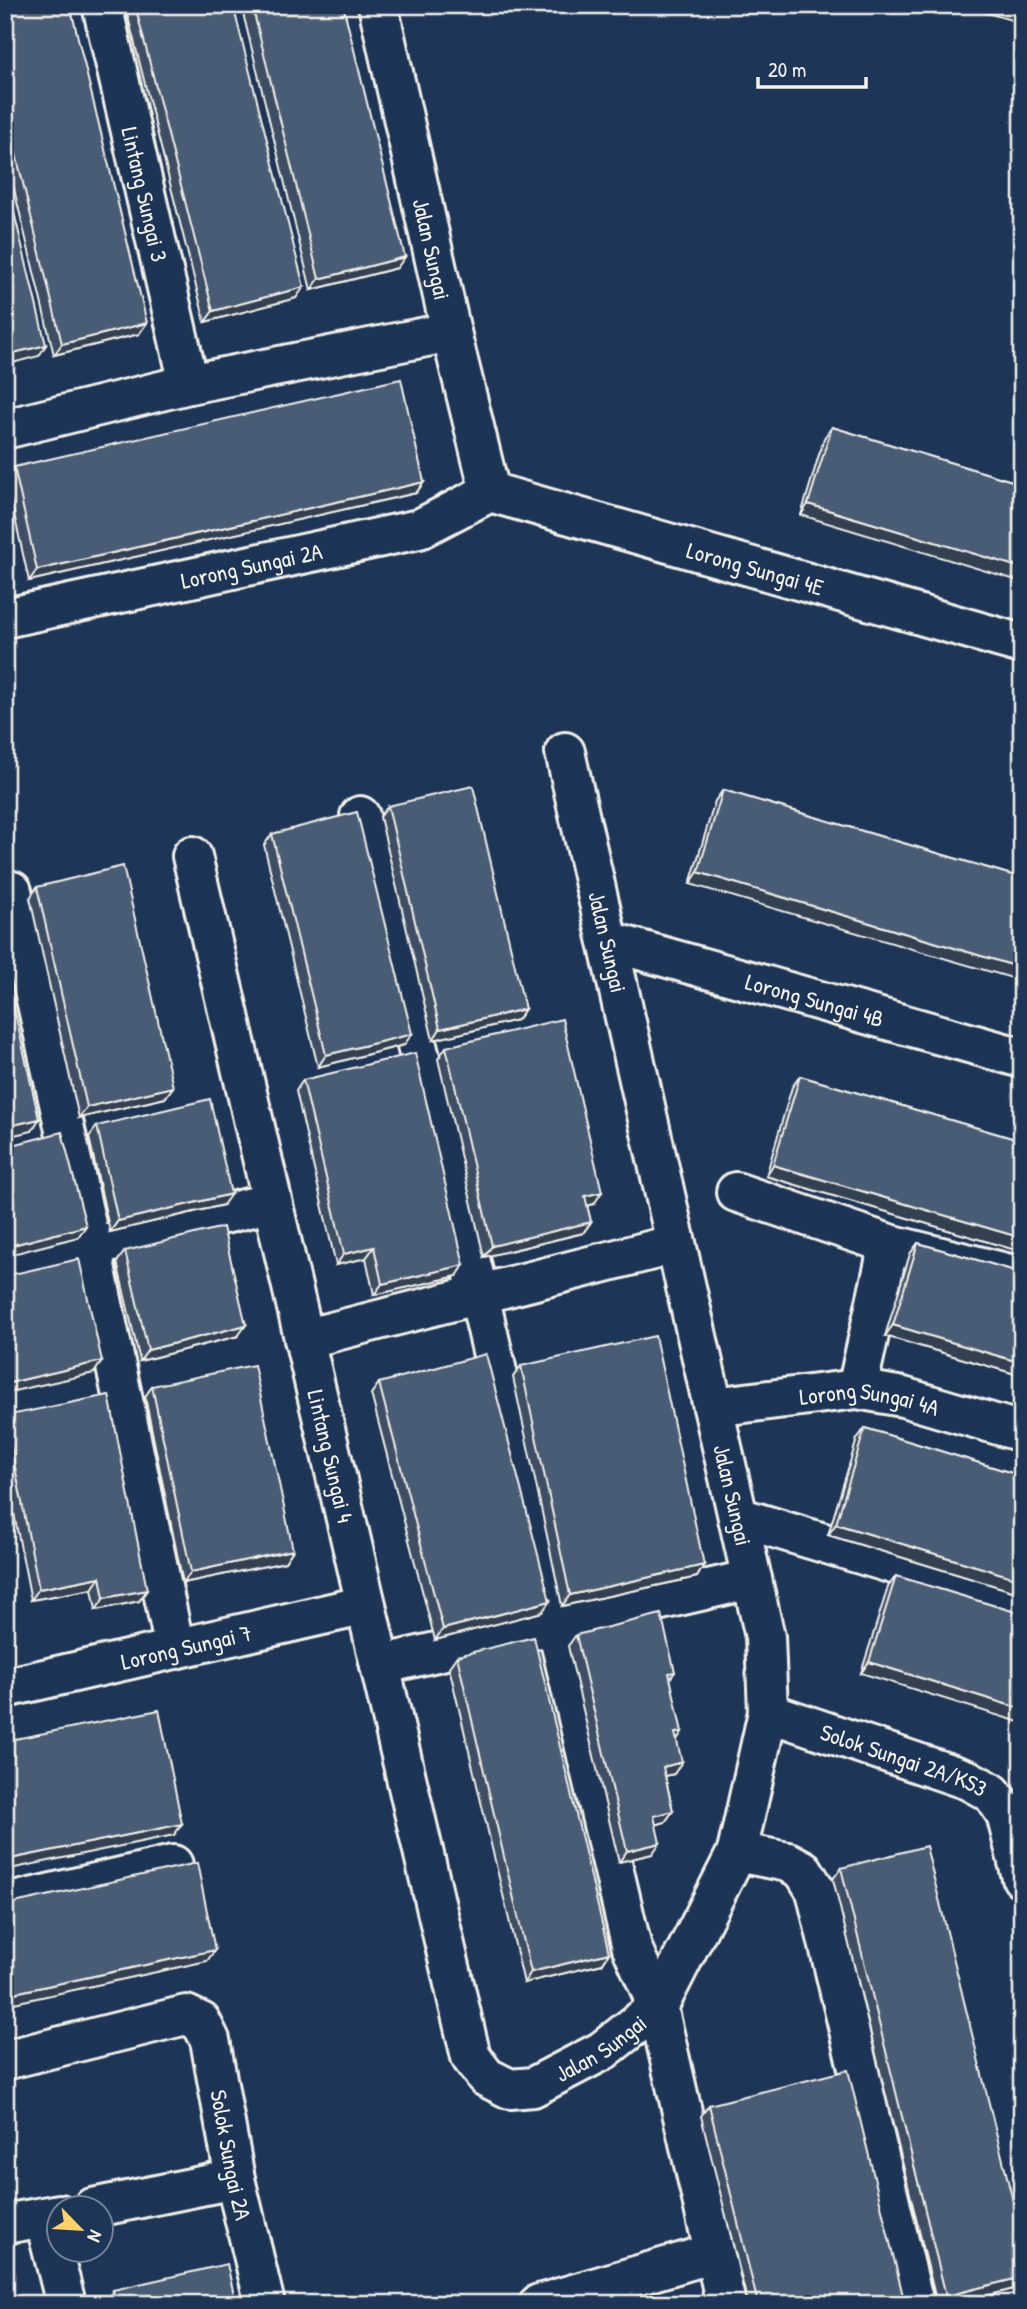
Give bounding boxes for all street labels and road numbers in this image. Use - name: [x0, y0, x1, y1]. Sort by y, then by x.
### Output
- street label: Lintang Sungai 3: [115, 124, 176, 264]
- street label: Jalan Sungai: [406, 195, 459, 303]
- street label: Lorong Sungai 4E: [684, 534, 827, 602]
- street label: Lorong Sungai 2A: [178, 535, 325, 595]
- street label: Jalan Sungai: [581, 888, 635, 996]
- street label: Lorong Sungai 4B: [742, 965, 888, 1034]
- street label: Lorong Sungai 4A: [798, 1374, 943, 1422]
- street label: Lintang Sungai 4: [301, 1386, 362, 1526]
- street label: Jalan Sungai: [706, 1441, 760, 1549]
- street label: Lorong Sungai 7: [118, 1616, 255, 1676]
- street label: Solok Sungai 2A/KS3: [817, 1716, 993, 1803]
- street label: Jalan Sungai: [549, 2007, 652, 2088]
- street label: Solok Sungai 2A: [204, 2087, 260, 2223]

